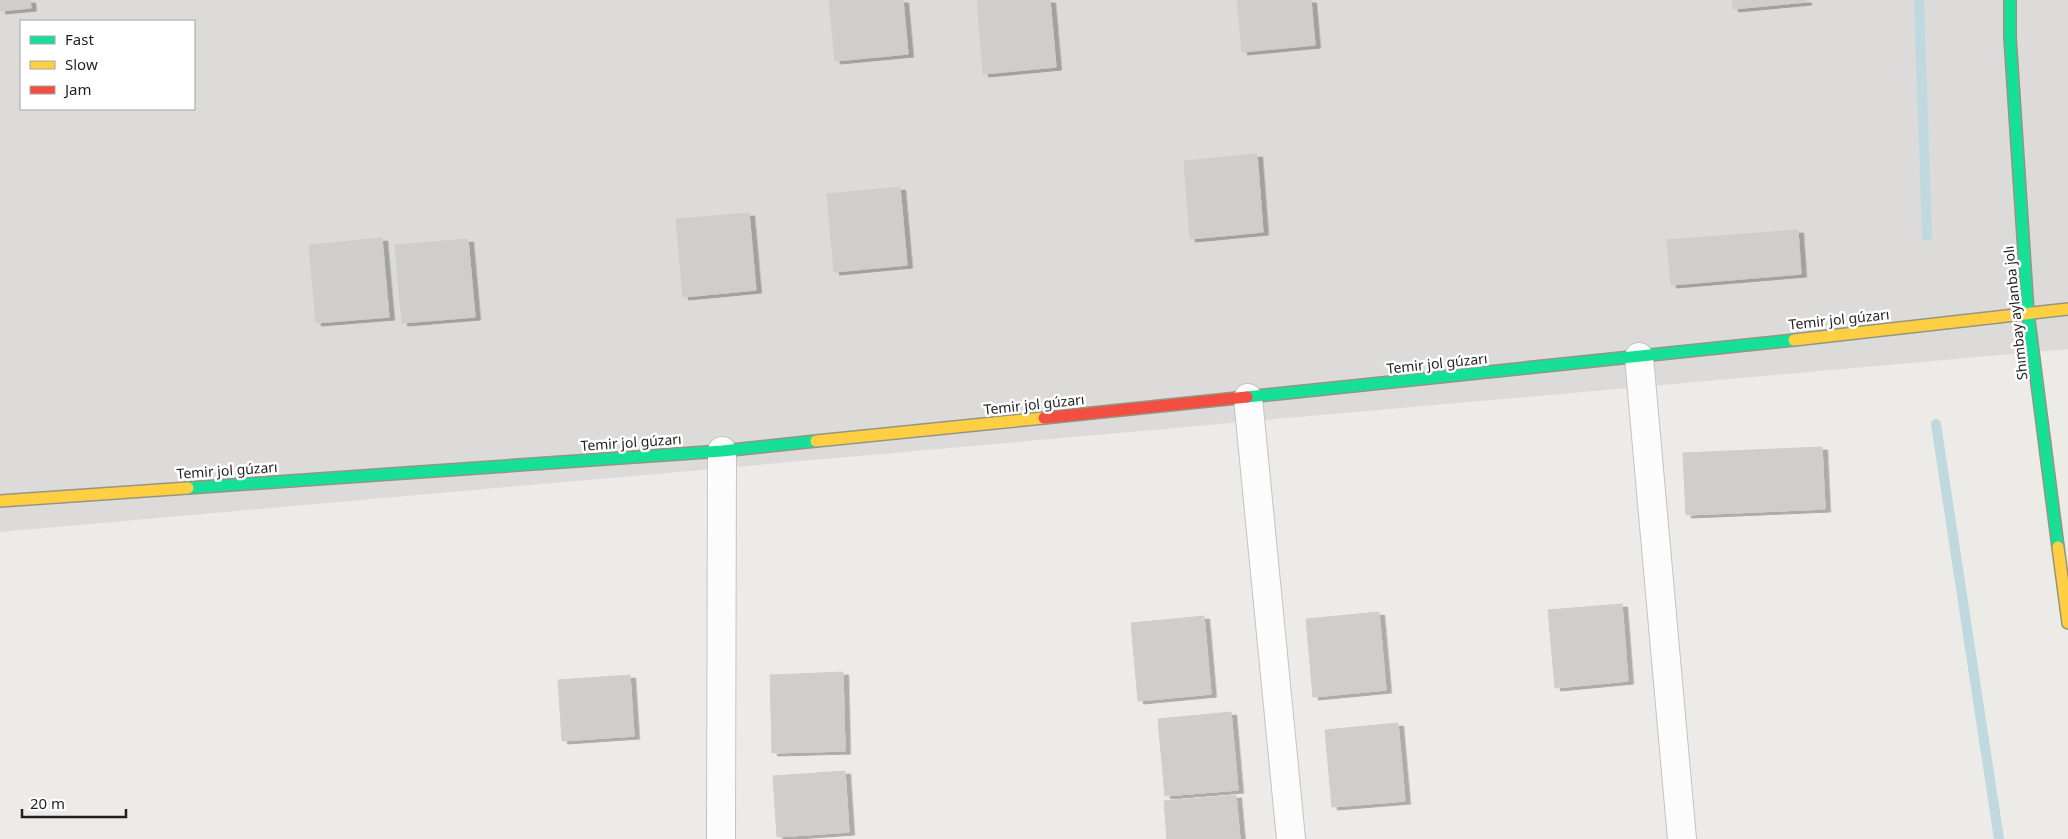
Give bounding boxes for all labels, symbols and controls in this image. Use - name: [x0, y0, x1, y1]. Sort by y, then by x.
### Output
- legend: [20, 20, 195, 110]
- text: Fast: [65, 29, 94, 49]
- text: Slow: [65, 54, 98, 74]
- text: Jam: [63, 79, 92, 99]
- street label: Shımbay aylanba jolı: [1999, 245, 2031, 381]
- street label: Temir jol gúzarı: [1788, 304, 1890, 334]
- street label: Temir jol gúzarı: [1386, 348, 1488, 378]
- street label: Temir jol gúzarı: [983, 389, 1085, 419]
- street label: Temir jol gúzarı: [580, 429, 682, 455]
- street label: Temir jol gúzarı: [176, 457, 278, 483]
- scale bar: [22, 786, 126, 818]
- text: 20 m: [30, 793, 65, 813]

